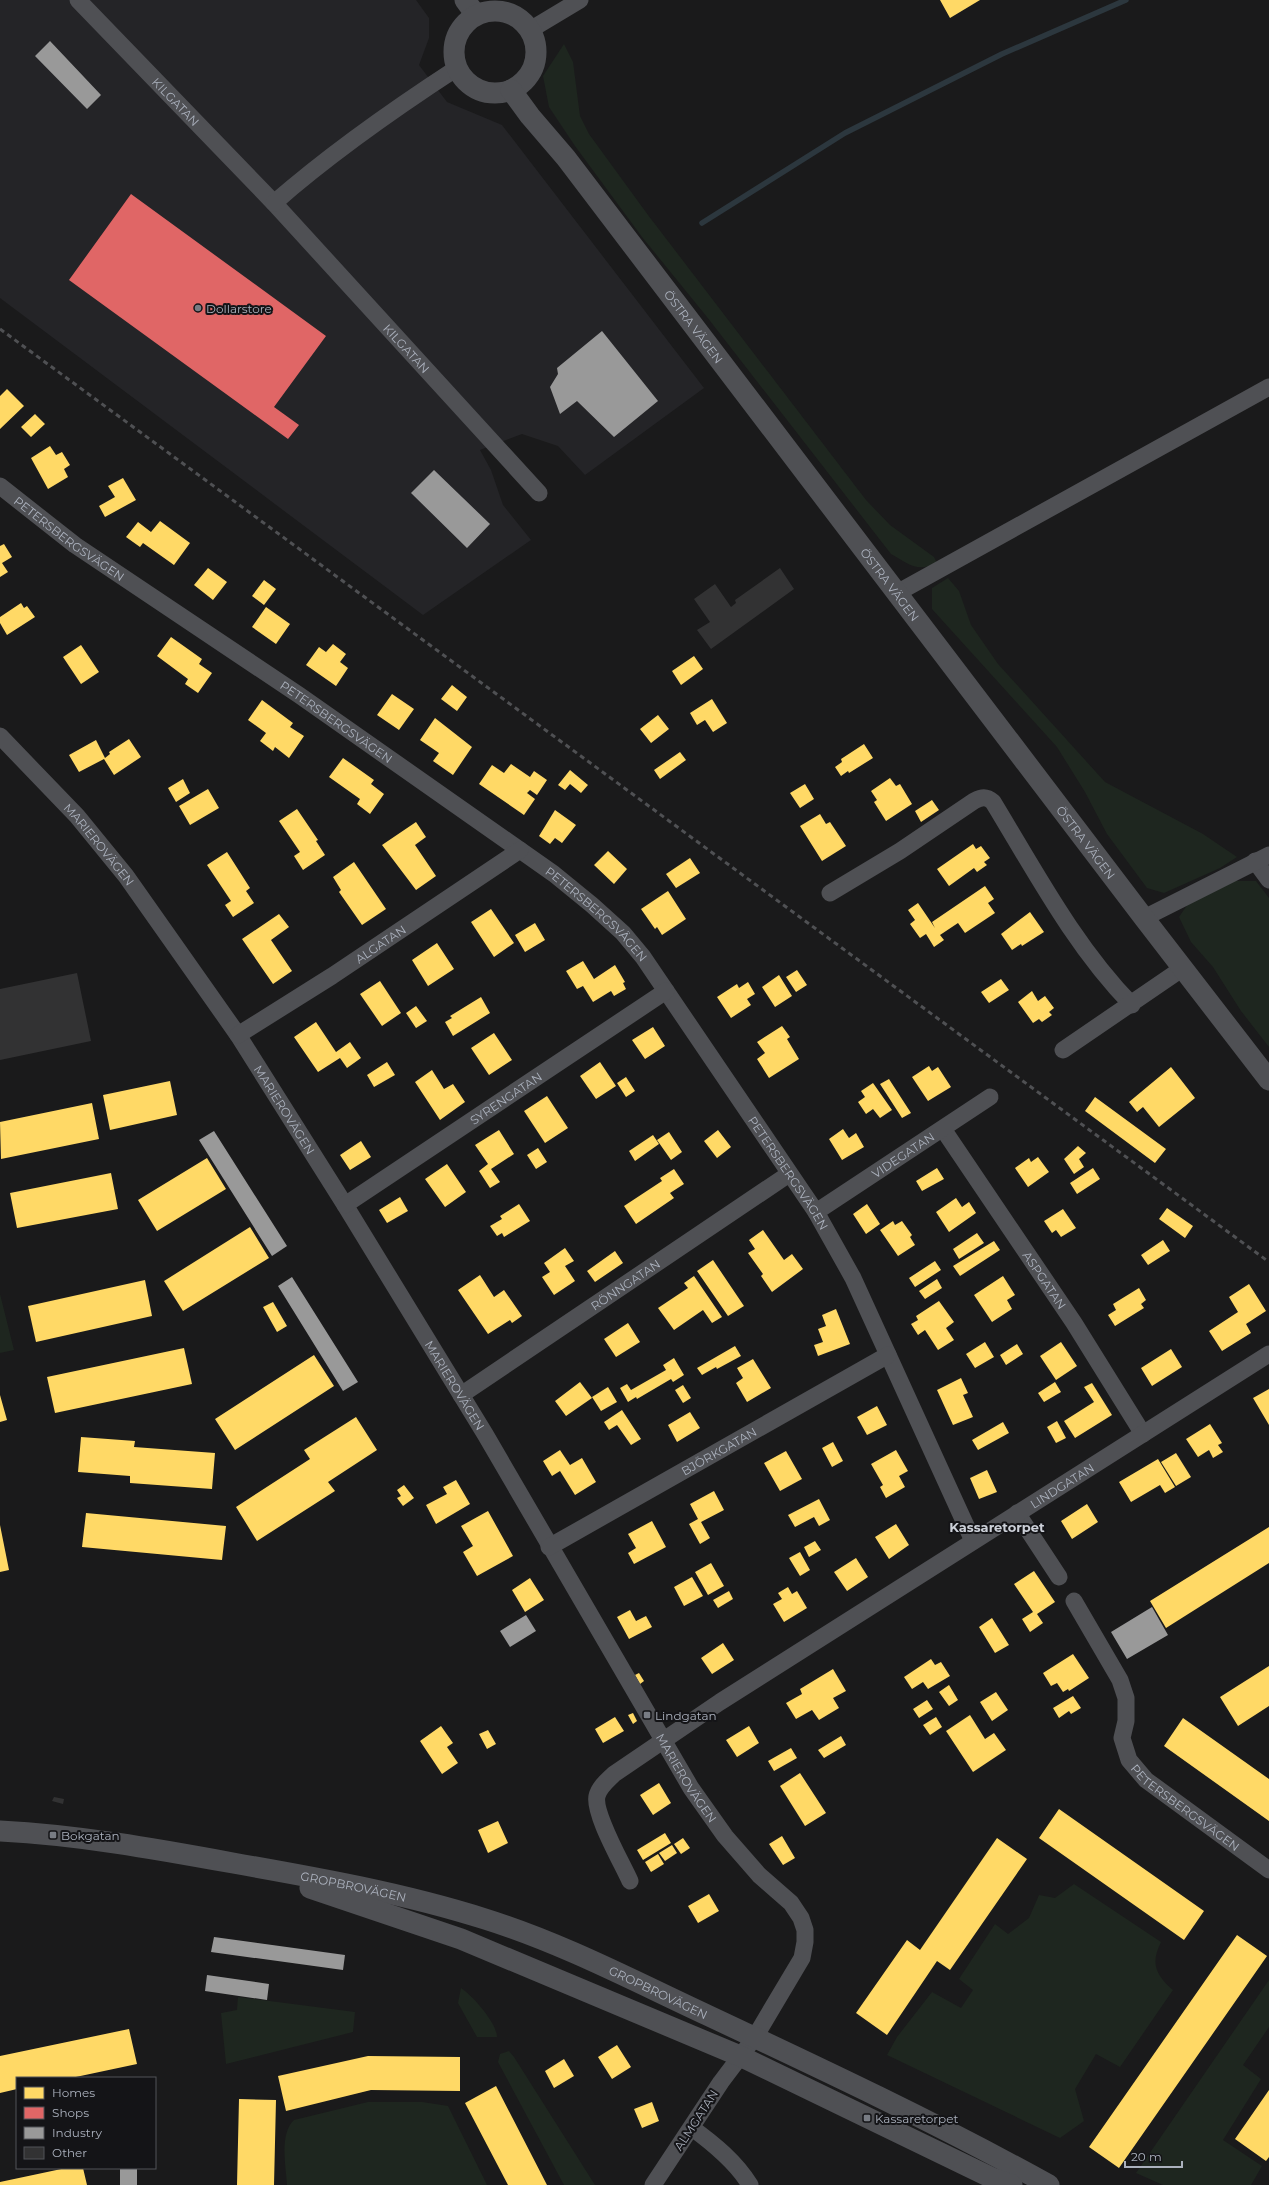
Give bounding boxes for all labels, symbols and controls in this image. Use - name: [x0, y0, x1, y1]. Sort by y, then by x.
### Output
- street label: KILGATAN: [149, 74, 203, 129]
- street label: ÖSTRA VÄGEN: [661, 287, 727, 366]
- place label: Dollarstore: [206, 301, 272, 316]
- marker: Dollarstore: [193, 303, 203, 313]
- street label: KILGATAN: [381, 321, 433, 376]
- street label: PETERSBERGSVÄGEN: [11, 493, 128, 584]
- street label: ÖSTRA VÄGEN: [857, 545, 923, 624]
- street label: PETERSBERGSVÄGEN: [278, 677, 396, 766]
- street label: MARIEROVÄGEN: [61, 800, 138, 888]
- street label: ÖSTRA VÄGEN: [1054, 802, 1119, 882]
- street label: PETERSBERGSVÄGEN: [543, 863, 651, 964]
- street label: ALGATAN: [352, 921, 408, 966]
- street label: MARIEROVÄGEN: [251, 1062, 319, 1157]
- street label: SYRENGATAN: [467, 1069, 544, 1127]
- street label: PETERSBERGSVÄGEN: [746, 1113, 832, 1232]
- street label: VIDEGATAN: [869, 1129, 937, 1181]
- street label: ASPGATAN: [1020, 1248, 1070, 1312]
- street label: RÖNNGATAN: [588, 1256, 663, 1313]
- street label: MARIEROVÄGEN: [422, 1338, 488, 1433]
- street label: BJÖRKGATAN: [678, 1424, 759, 1478]
- street label: LINDGATAN: [1027, 1460, 1096, 1511]
- district label: Kassaretorpet: [949, 1519, 1045, 1535]
- place label: Lindgatan: [655, 1708, 717, 1723]
- marker: Lindgatan: [642, 1710, 652, 1720]
- street label: MARIEROVÄGEN: [653, 1731, 720, 1825]
- street label: PETERSBERGSVÄGEN: [1128, 1761, 1243, 1854]
- place label: Bokgatan: [61, 1828, 120, 1843]
- marker: Bokgatan: [48, 1830, 58, 1840]
- street label: GROPBROVÄGEN: [299, 1868, 408, 1905]
- street label: GROPBROVÄGEN: [607, 1962, 710, 2022]
- legend: [16, 2077, 156, 2169]
- text: Homes: [52, 2085, 95, 2100]
- street label: ALMGATAN: [671, 2087, 721, 2153]
- text: Shops: [52, 2105, 89, 2120]
- place label: Kassaretorpet: [875, 2111, 958, 2126]
- marker: Kassaretorpet: [862, 2113, 872, 2123]
- text: Industry: [52, 2125, 102, 2140]
- scale bar: [1125, 2143, 1182, 2169]
- text: Other: [52, 2145, 87, 2160]
- text: 20 m: [1131, 2149, 1162, 2164]

